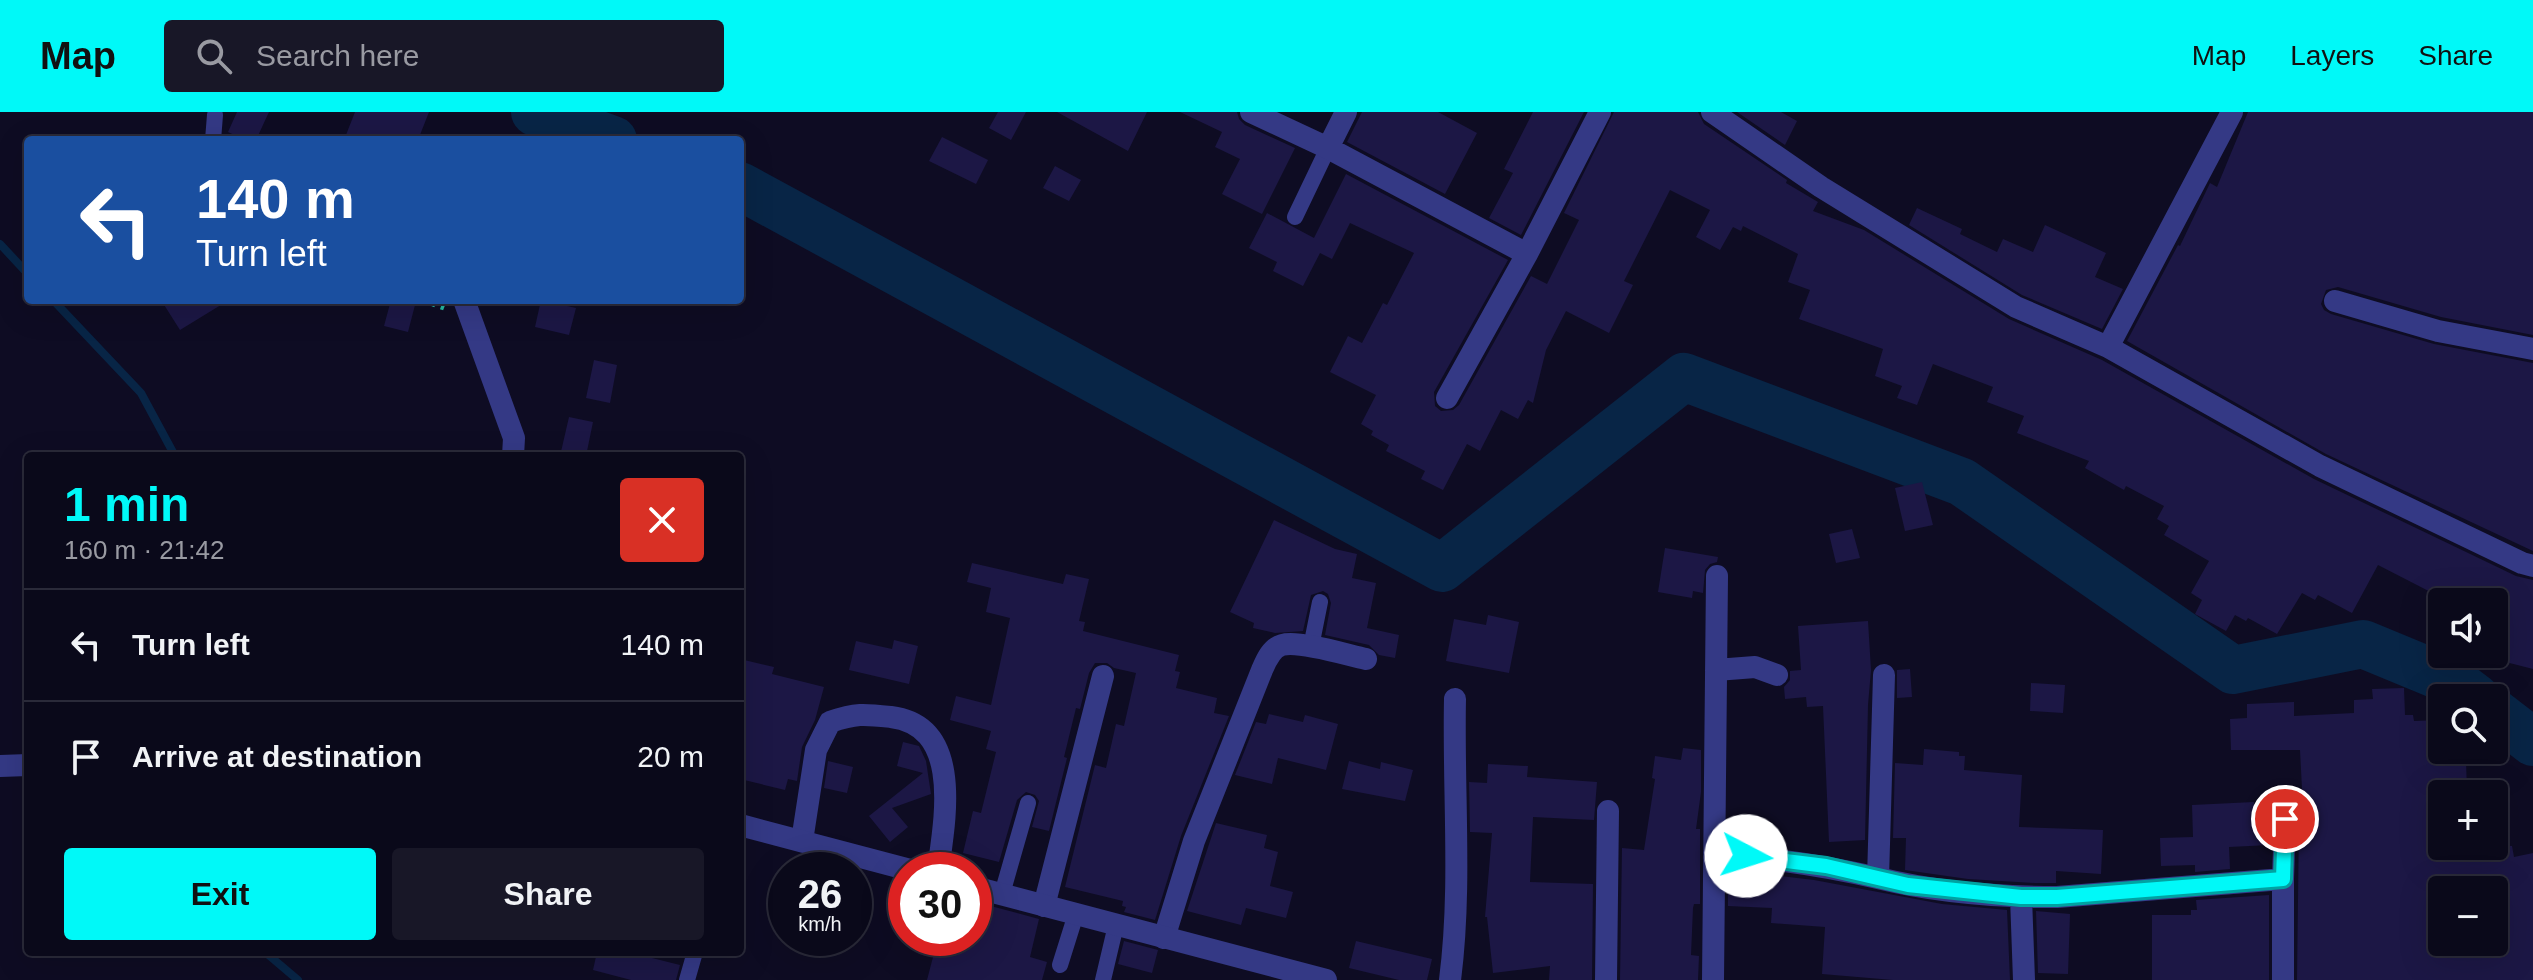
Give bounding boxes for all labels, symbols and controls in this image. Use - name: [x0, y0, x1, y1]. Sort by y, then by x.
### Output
- search box: [164, 20, 724, 92]
- icon: search: [192, 34, 236, 78]
- text: Map: [40, 35, 116, 77]
- text: Search here: [256, 39, 419, 72]
- text: Map: [2192, 40, 2246, 71]
- text: Layers: [2290, 40, 2374, 71]
- text: Share: [2418, 40, 2493, 71]
- text: 140 m: [196, 167, 355, 230]
- icon: left: [64, 168, 168, 272]
- text: Turn left: [196, 233, 327, 274]
- text: 1 min: [64, 478, 189, 531]
- button: close: [620, 478, 704, 562]
- text: 160 m · 21:42: [64, 535, 224, 565]
- map controls: [2428, 588, 2508, 956]
- button: sound: [2428, 588, 2508, 668]
- icon: left: [64, 623, 108, 667]
- text: Turn left: [132, 628, 250, 661]
- text: 140 m: [621, 628, 704, 661]
- button: search: [2428, 684, 2508, 764]
- icon: arrive: [64, 735, 108, 779]
- text: Arrive at destination: [132, 740, 422, 773]
- text: 20 m: [637, 740, 704, 773]
- button: +: [2428, 780, 2508, 860]
- pin: [2251, 785, 2319, 853]
- icon: arrive: [2263, 797, 2307, 841]
- position arrow: [1704, 814, 1788, 898]
- button: Exit: [64, 848, 376, 940]
- button: Share: [392, 848, 704, 940]
- speed limit sign: 30: [888, 852, 992, 956]
- text: 26: [798, 872, 842, 916]
- button: −: [2428, 876, 2508, 956]
- text: km/h: [798, 913, 842, 935]

